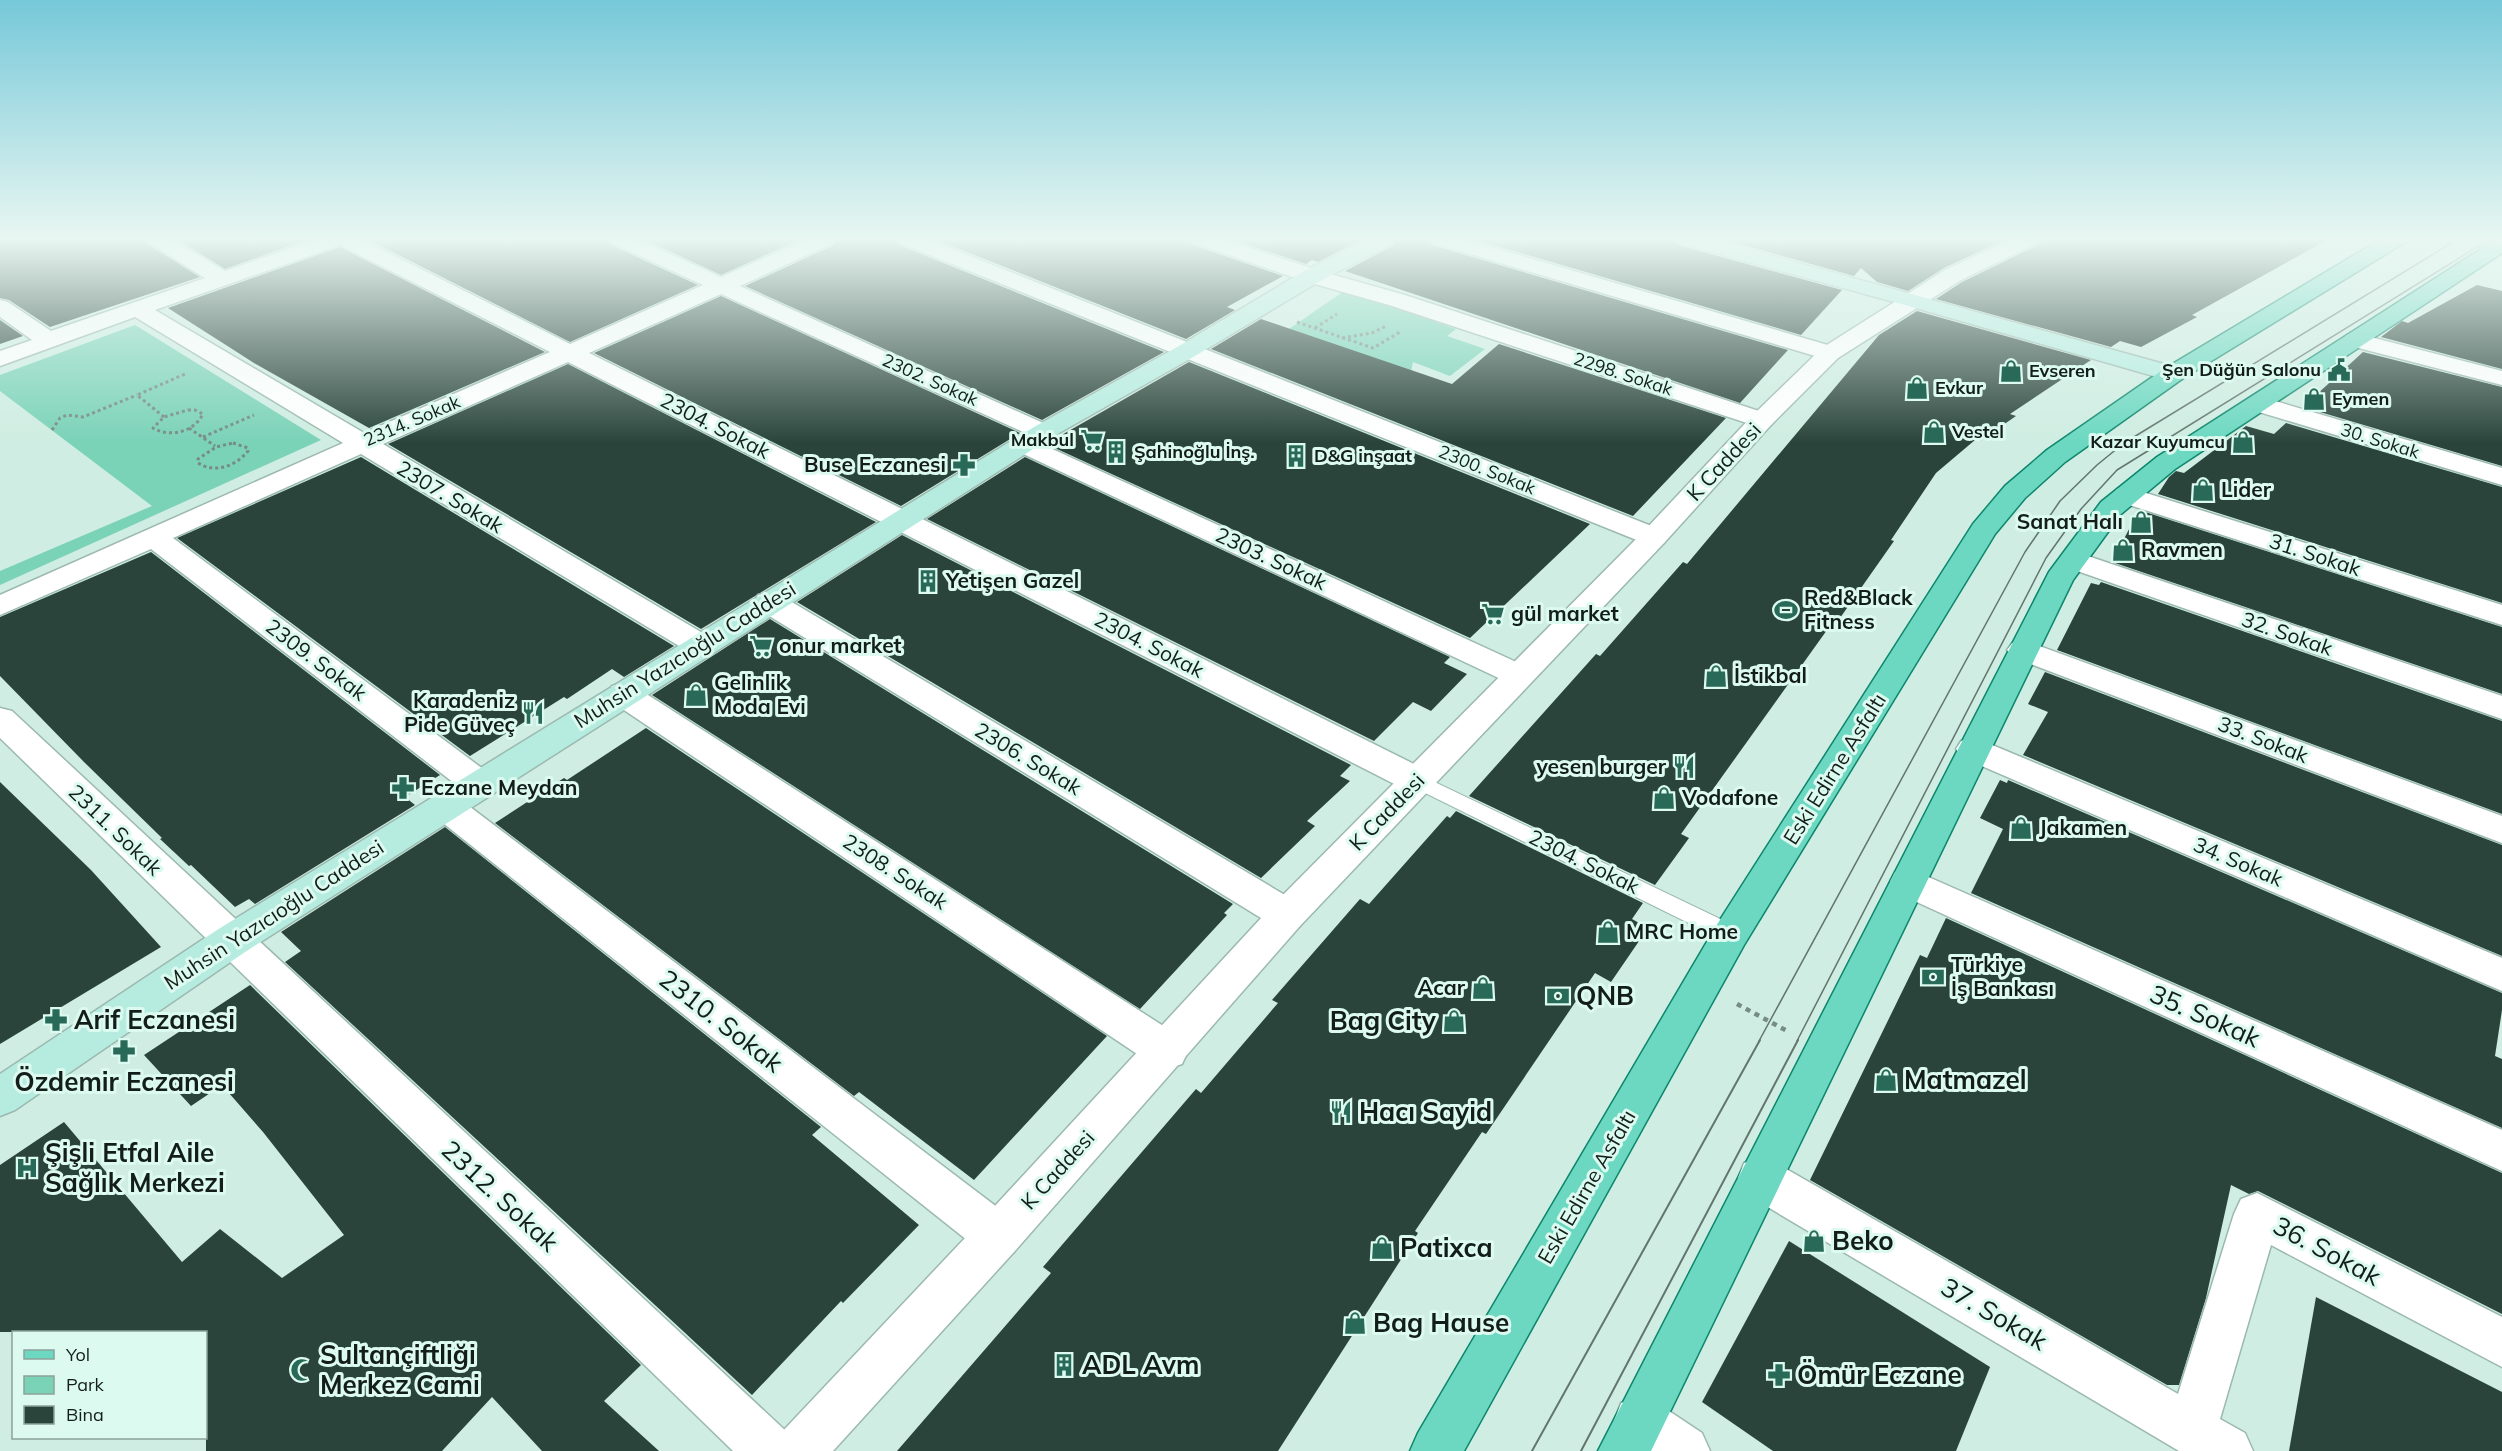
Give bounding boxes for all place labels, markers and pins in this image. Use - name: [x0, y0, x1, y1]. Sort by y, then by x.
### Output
- public building icon: Şen Düğün Salonu: [2326, 357, 2352, 383]
- shop icon: Evseren: [1998, 358, 2024, 384]
- place label: Şen Düğün Salonu: [2162, 358, 2321, 381]
- place label: Evseren: [2029, 359, 2096, 382]
- shop icon: Evkur: [1904, 375, 1930, 401]
- place label: Evkur: [1935, 376, 1984, 399]
- shop icon: Eymen: [2301, 386, 2327, 412]
- place label: Eymen: [2332, 387, 2389, 410]
- shop icon: Vestel: [1921, 419, 1947, 445]
- place label: Vestel: [1951, 420, 2004, 443]
- supermarket icon: Makbul: [1079, 427, 1105, 453]
- place label: Makbul: [1011, 428, 1074, 451]
- shop icon: Kazar Kuyumcu: [2230, 429, 2256, 455]
- place label: Kazar Kuyumcu: [2090, 430, 2225, 453]
- building icon: Şahinoğlu İnş.: [1103, 439, 1129, 465]
- place label: Şahinoğlu İnş.: [1134, 440, 1255, 463]
- building icon: D&G inşaat: [1283, 443, 1309, 469]
- place label: D&G inşaat: [1314, 444, 1412, 467]
- place label: Buse Eczanesi: [804, 451, 946, 477]
- pharmacy icon: Buse Eczanesi: [951, 452, 977, 478]
- place label: Lider: [2221, 476, 2272, 502]
- shop icon: Lider: [2190, 477, 2216, 503]
- place label: Sanat Halı: [2017, 508, 2123, 534]
- shop icon: Sanat Halı: [2128, 509, 2154, 535]
- place label: Ravmen: [2141, 536, 2223, 562]
- shop icon: Ravmen: [2110, 537, 2136, 563]
- place label: Yetişen Gazel: [945, 567, 1079, 593]
- building icon: Yetişen Gazel: [915, 568, 941, 594]
- place label: Red&Black Fitness: [1804, 584, 1913, 634]
- sports icon: Red&Black Fitness: [1773, 597, 1799, 623]
- place label: gül market: [1511, 600, 1619, 626]
- supermarket icon: gül market: [1480, 601, 1506, 627]
- place label: onur market: [779, 632, 902, 658]
- supermarket icon: onur market: [748, 633, 774, 659]
- place label: İstikbal: [1734, 662, 1807, 688]
- shop icon: İstikbal: [1703, 663, 1729, 689]
- place label: Gelinlik Moda Evi: [714, 669, 806, 719]
- shop icon: Gelinlik Moda Evi: [683, 682, 709, 708]
- place label: Karadeniz Pide Güveç: [404, 687, 515, 737]
- restaurant icon: Karadeniz Pide Güveç: [520, 700, 546, 726]
- place label: yesen burger: [1535, 753, 1667, 779]
- restaurant icon: yesen burger: [1671, 754, 1697, 780]
- place label: Eczane Meydan: [421, 774, 577, 800]
- pharmacy icon: Eczane Meydan: [390, 775, 416, 801]
- place label: Vodafone: [1681, 784, 1778, 810]
- shop icon: Vodafone: [1651, 785, 1677, 811]
- place label: Jakamen: [2039, 814, 2127, 840]
- shop icon: Jakamen: [2008, 815, 2034, 841]
- place label: MRC Home: [1626, 918, 1738, 944]
- shop icon: MRC Home: [1595, 919, 1621, 945]
- place label: Türkiye İş Bankası: [1951, 951, 2054, 1001]
- bank icon: Türkiye İş Bankası: [1920, 964, 1946, 990]
- place label: Acar: [1418, 974, 1466, 1000]
- shop icon: Acar: [1470, 975, 1496, 1001]
- place label: QNB: [1576, 979, 1634, 1012]
- bank icon: QNB: [1545, 983, 1571, 1009]
- place label: Arif Eczanesi: [74, 1003, 235, 1036]
- place label: Bag City: [1330, 1004, 1437, 1037]
- pharmacy icon: Arif Eczanesi: [43, 1007, 69, 1033]
- shop icon: Bag City: [1441, 1008, 1467, 1034]
- pharmacy icon: Özdemir Eczanesi: [111, 1038, 137, 1064]
- place label: Matmazel: [1904, 1063, 2027, 1096]
- place label: Özdemir Eczanesi: [14, 1065, 234, 1098]
- shop icon: Matmazel: [1873, 1067, 1899, 1093]
- place label: Hacı Sayid: [1359, 1095, 1492, 1128]
- restaurant icon: Hacı Sayid: [1328, 1099, 1354, 1125]
- place label: Şişli Etfal Aile Sağlık Merkezi: [45, 1136, 225, 1199]
- hospital icon: Şişli Etfal Aile Sağlık Merkezi: [14, 1155, 40, 1181]
- place label: Beko: [1832, 1224, 1894, 1257]
- shop icon: Beko: [1801, 1228, 1827, 1254]
- place label: Patixca: [1400, 1231, 1493, 1264]
- shop icon: Patixca: [1369, 1235, 1395, 1261]
- place label: Bag Hause: [1373, 1306, 1509, 1339]
- shop icon: Bag Hause: [1342, 1310, 1368, 1336]
- place label: Sultançiftliği Merkez Cami: [320, 1338, 480, 1401]
- place label: ADL Avm: [1082, 1348, 1199, 1381]
- building icon: ADL Avm: [1051, 1352, 1077, 1378]
- mosque icon: Sultançiftliği Merkez Cami: [289, 1357, 315, 1383]
- place label: Ömür Eczane: [1797, 1358, 1962, 1391]
- pharmacy icon: Ömür Eczane: [1766, 1362, 1792, 1388]

